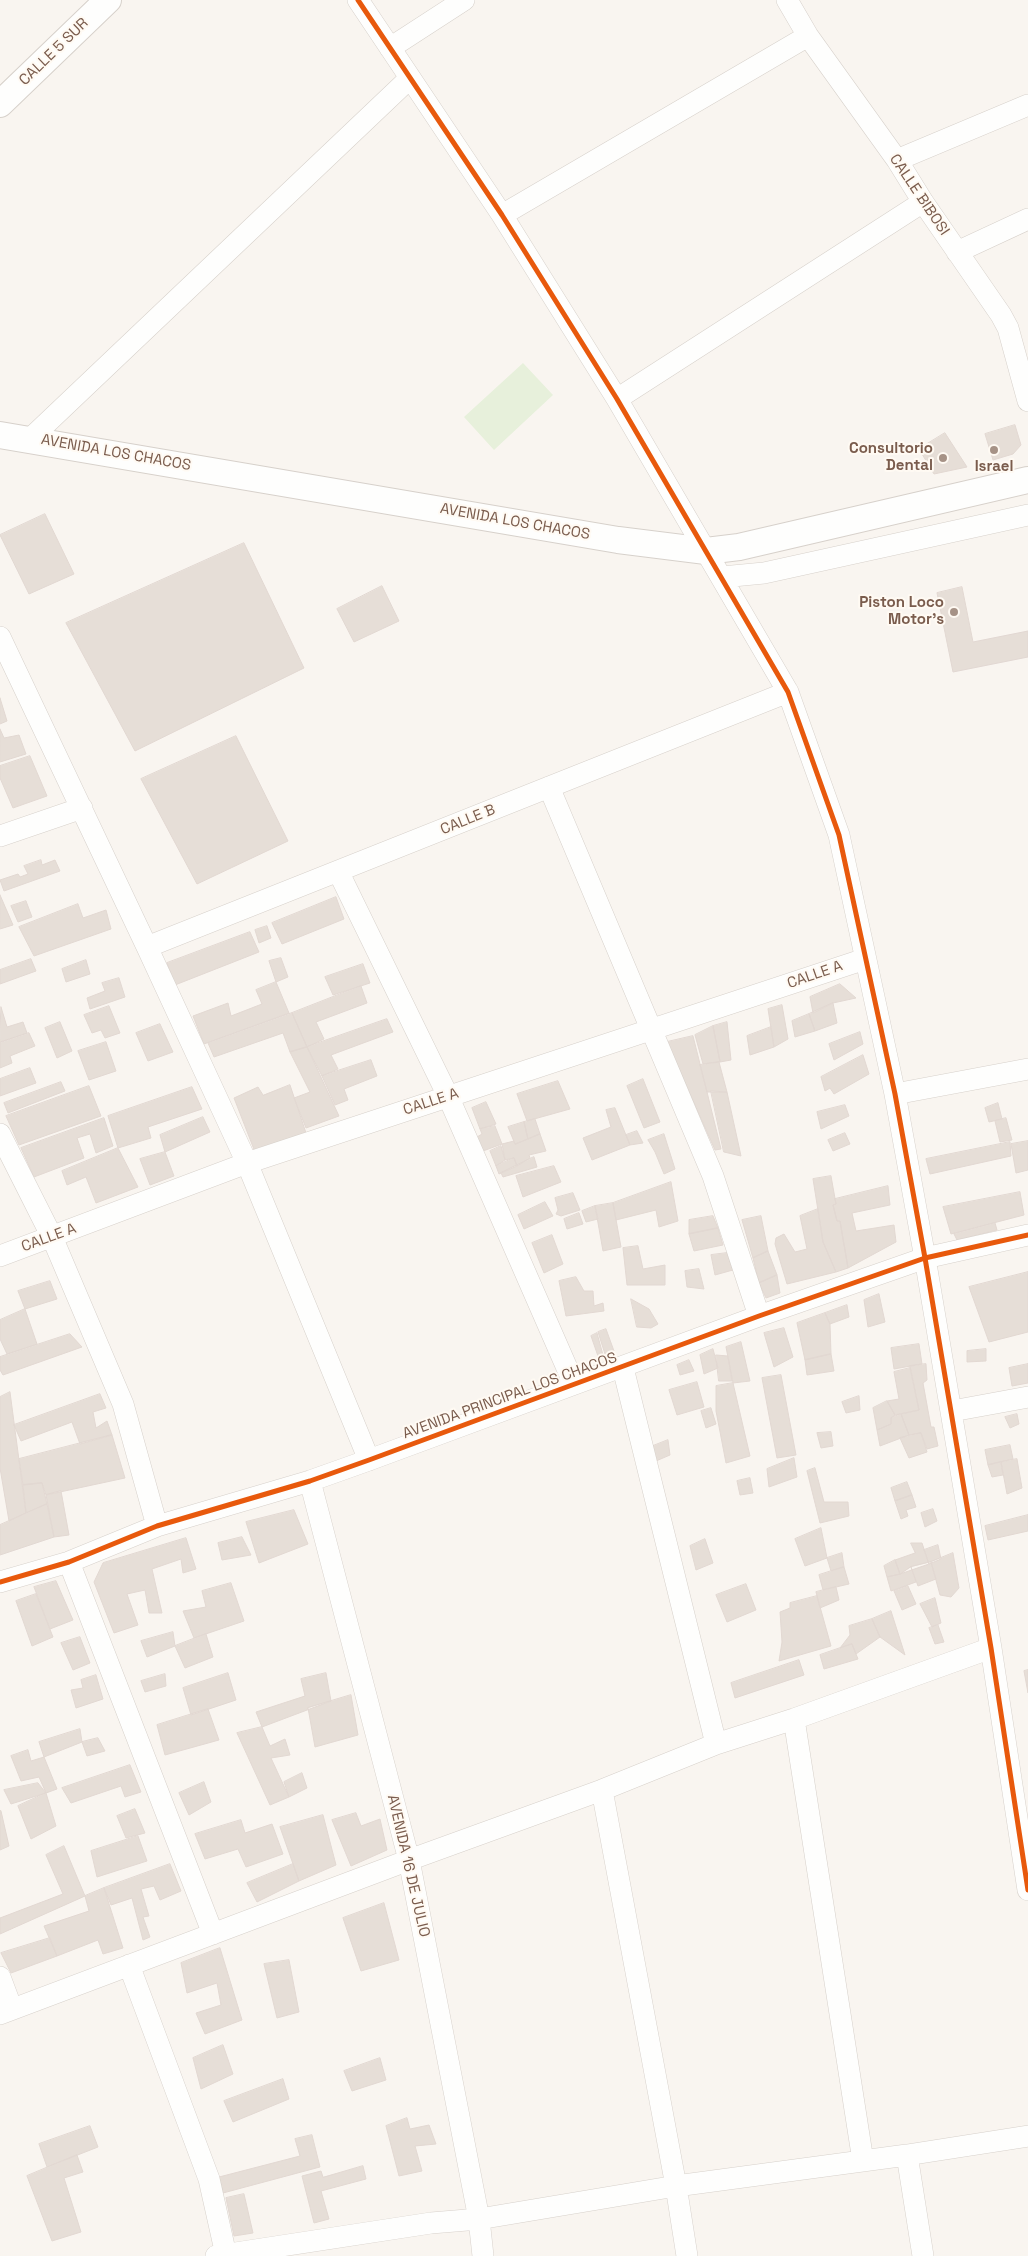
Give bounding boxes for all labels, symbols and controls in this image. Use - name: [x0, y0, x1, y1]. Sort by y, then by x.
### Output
- street label: CALLE 5 SUR: [16, 15, 92, 89]
- street label: CALLE BIBOSI: [885, 151, 953, 239]
- street label: AVENIDA LOS CHACOS: [40, 431, 192, 475]
- place label: Consultorio Dental: [849, 440, 933, 475]
- marker: Israel: [988, 444, 1000, 456]
- marker: Consultorio Dental: [937, 452, 949, 464]
- place label: Israel: [975, 458, 1013, 476]
- street label: AVENIDA LOS CHACOS: [439, 500, 591, 544]
- place label: Piston Loco Motor's: [859, 594, 944, 629]
- marker: Piston Loco Motor's: [948, 606, 960, 618]
- street label: CALLE B: [438, 801, 498, 839]
- street label: CALLE A: [785, 957, 845, 993]
- street label: CALLE A: [401, 1085, 461, 1119]
- street label: CALLE A: [19, 1220, 79, 1256]
- street label: AVENIDA PRINCIPAL LOS CHACOS: [400, 1349, 620, 1443]
- street label: AVENIDA 16 DE JULIO: [383, 1793, 433, 1939]

